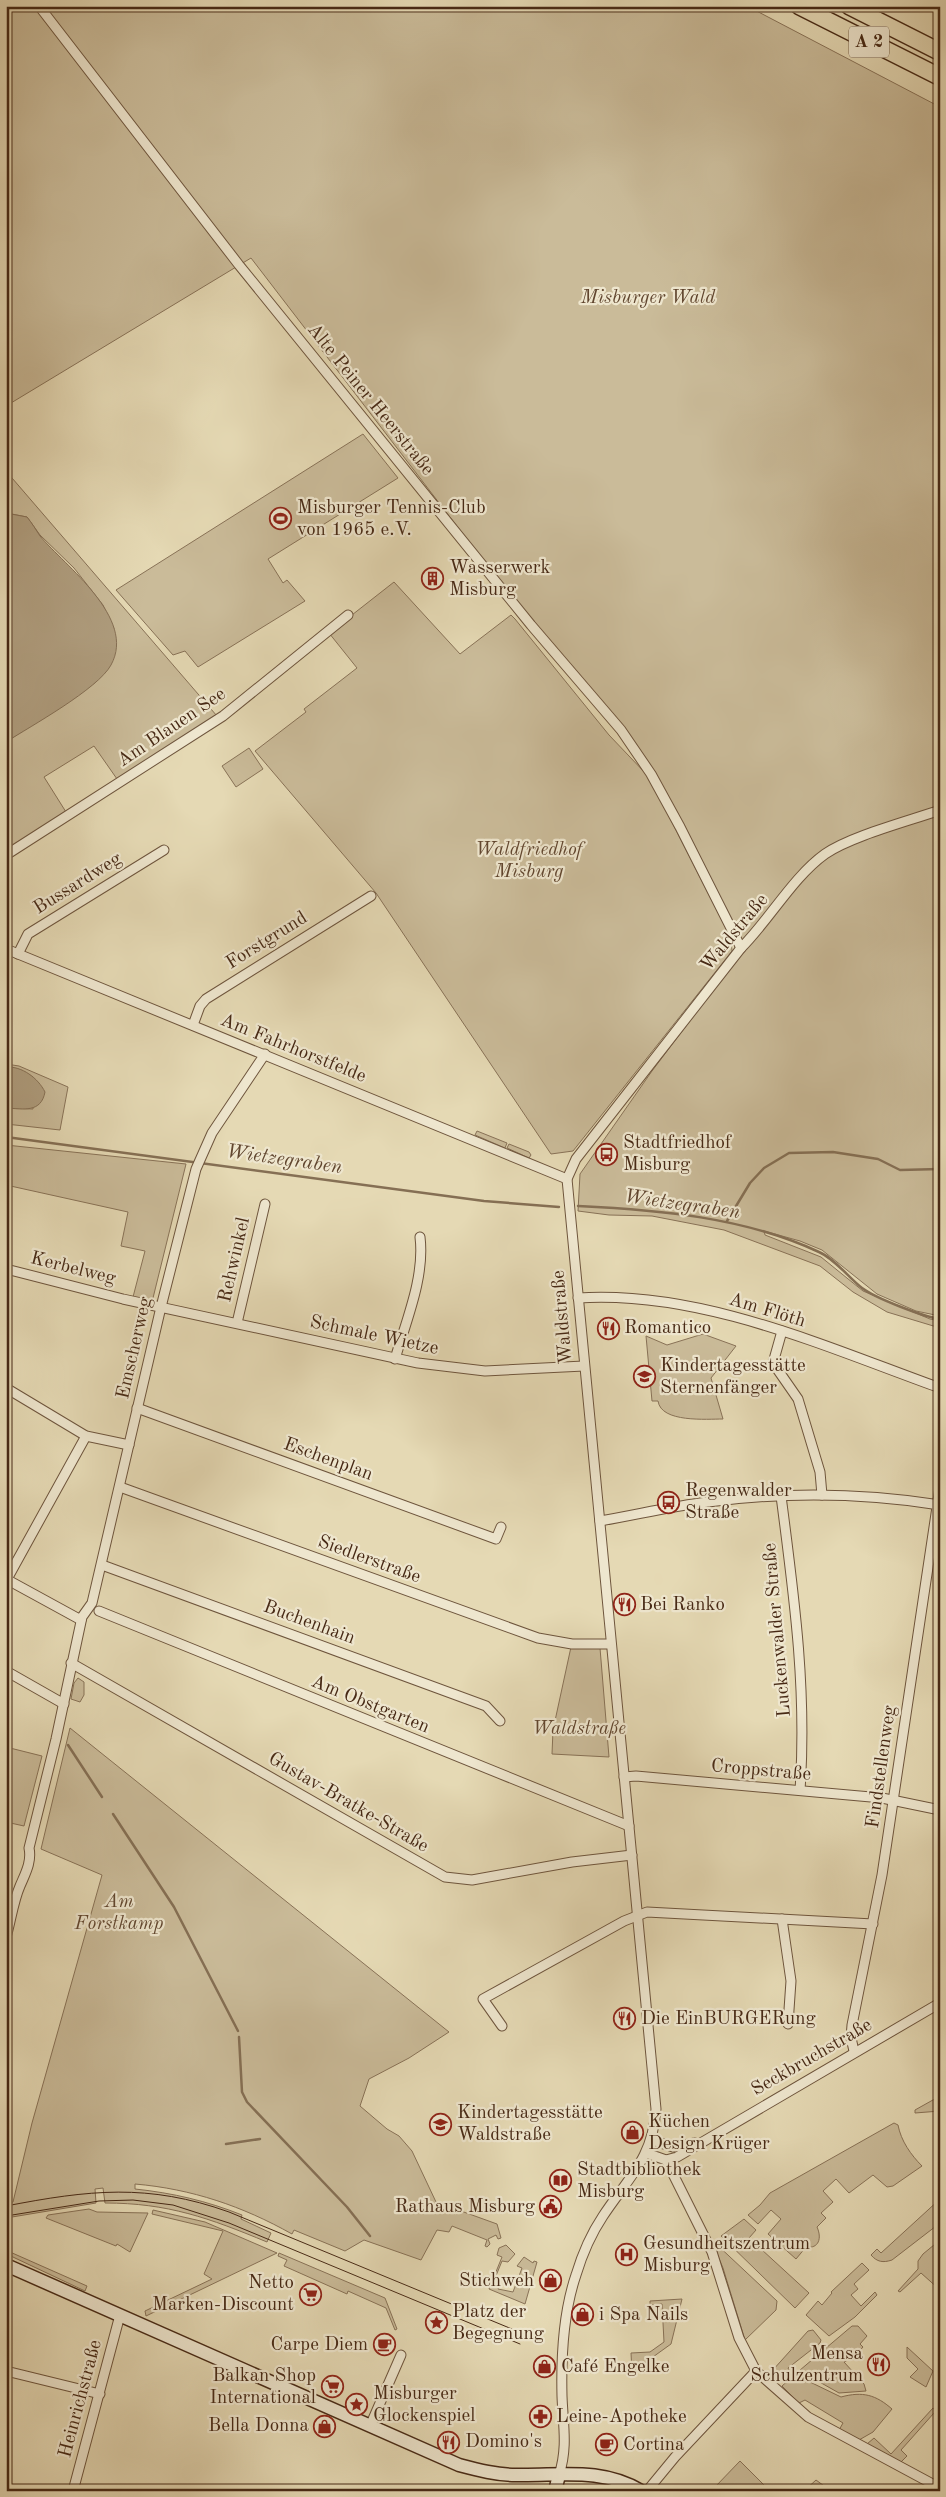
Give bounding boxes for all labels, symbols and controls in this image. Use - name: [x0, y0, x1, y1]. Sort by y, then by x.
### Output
- road number: A 2: [849, 27, 889, 58]
- park label: Misburger Wald: [580, 289, 716, 308]
- street label: Alte Peiner Heerstraße: [303, 320, 437, 480]
- place label: Misburger Tennis-Club von 1965 e.V.: [297, 499, 486, 540]
- sports icon: Misburger Tennis-Club von 1965 e.V.: [269, 507, 293, 531]
- place label: Wasserwerk Misburg: [449, 559, 551, 600]
- building icon: Wasserwerk Misburg: [421, 567, 445, 591]
- street label: Am Blauen See: [114, 685, 230, 771]
- park label: Waldfriedhof Misburg: [475, 841, 586, 882]
- street label: Bussardweg: [31, 849, 126, 918]
- street label: Waldstraße: [698, 891, 772, 975]
- street label: Forstgrund: [223, 909, 311, 973]
- street label: Am Fahrhorstfelde: [217, 1011, 369, 1087]
- place label: Stadtfriedhof Misburg: [623, 1134, 732, 1175]
- water label: Wietzegraben: [224, 1142, 344, 1178]
- bus stop icon: Stadtfriedhof Misburg: [595, 1142, 619, 1166]
- water label: Wietzegraben: [622, 1187, 742, 1223]
- street label: Rehwinkel: [216, 1216, 254, 1304]
- street label: Kerbelweg: [28, 1249, 118, 1289]
- street label: Waldstraße: [549, 1269, 577, 1365]
- street label: Am Flöth: [726, 1290, 808, 1332]
- street label: Emscherweg: [114, 1294, 156, 1401]
- street label: Schmale Wietze: [308, 1313, 440, 1359]
- restaurant icon: Romantico: [596, 1316, 620, 1340]
- place label: Romantico: [624, 1319, 711, 1338]
- place label: Kindertagesstätte Sternenfänger: [660, 1357, 806, 1398]
- school or university icon: Kindertagesstätte Sternenfänger: [632, 1365, 656, 1389]
- street label: Eschenplan: [281, 1435, 375, 1485]
- place label: Regenwalder Straße: [685, 1482, 792, 1523]
- bus stop icon: Regenwalder Straße: [657, 1490, 681, 1514]
- street label: Siedlerstraße: [315, 1533, 423, 1587]
- street label: Luckenwalder Straße: [761, 1542, 795, 1718]
- restaurant icon: Bei Ranko: [612, 1593, 636, 1617]
- place label: Bei Ranko: [640, 1596, 725, 1615]
- street label: Buchenhain: [261, 1598, 357, 1648]
- street label: Am Obstgarten: [308, 1673, 432, 1737]
- street label: Findstellenweg: [864, 1704, 900, 1830]
- park label: Waldstraße: [532, 1720, 626, 1739]
- street label: Gustav-Bratke-Straße: [265, 1749, 431, 1857]
- street label: Croppstraße: [710, 1757, 812, 1785]
- park label: Am Forstkamp: [74, 1893, 164, 1934]
- restaurant icon: Die EinBURGERung: [613, 2007, 637, 2031]
- place label: Die EinBURGERung: [641, 2010, 816, 2029]
- street label: Seckbruchstraße: [748, 2016, 876, 2100]
- place label: Kindertagesstätte Waldstraße: [457, 2104, 603, 2145]
- school or university icon: Kindertagesstätte Waldstraße: [429, 2112, 453, 2136]
- place label: Küchen Design Krüger: [648, 2113, 770, 2154]
- shop icon: Küchen Design Krüger: [620, 2121, 644, 2145]
- place label: Stadtbibliothek Misburg: [577, 2161, 701, 2202]
- library icon: Stadtbibliothek Misburg: [549, 2169, 573, 2193]
- public building icon: Rathaus Misburg: [539, 2195, 563, 2219]
- place label: Rathaus Misburg: [395, 2198, 536, 2217]
- place label: Gesundheitszentrum Misburg: [643, 2235, 810, 2276]
- hospital icon: Gesundheitszentrum Misburg: [615, 2243, 639, 2267]
- shop icon: Stichweh: [538, 2269, 562, 2293]
- place label: Stichweh: [459, 2272, 534, 2291]
- place label: Netto Marken-Discount: [152, 2274, 294, 2315]
- supermarket icon: Netto Marken-Discount: [298, 2282, 322, 2306]
- place label: Platz der Begegnung: [452, 2303, 545, 2344]
- shop icon: i Spa Nails: [571, 2303, 595, 2327]
- place label: i Spa Nails: [599, 2306, 688, 2325]
- place icon: Platz der Begegnung: [424, 2311, 448, 2335]
- cafe icon: Carpe Diem: [372, 2333, 396, 2357]
- place label: Carpe Diem: [270, 2336, 368, 2355]
- street label: Heinrichstraße: [56, 2338, 106, 2460]
- place label: Mensa Schulzentrum: [750, 2345, 864, 2386]
- restaurant icon: Mensa Schulzentrum: [867, 2353, 891, 2377]
- shop icon: Café Engelke: [533, 2355, 557, 2379]
- place label: Café Engelke: [561, 2358, 670, 2377]
- place label: Balkan Shop International: [209, 2367, 316, 2408]
- supermarket icon: Balkan Shop International: [320, 2375, 344, 2399]
- place label: Misburger Glockenspiel: [373, 2385, 476, 2426]
- place icon: Misburger Glockenspiel: [345, 2393, 369, 2417]
- pharmacy icon: Leine-Apotheke: [528, 2405, 552, 2429]
- place label: Leine-Apotheke: [556, 2408, 687, 2427]
- shop icon: Bella Donna: [313, 2414, 337, 2438]
- place label: Bella Donna: [208, 2417, 310, 2436]
- restaurant icon: Domino's: [437, 2430, 461, 2454]
- place label: Domino's: [465, 2433, 542, 2452]
- cafe icon: Cortina: [595, 2433, 619, 2457]
- place label: Cortina: [623, 2436, 685, 2455]

